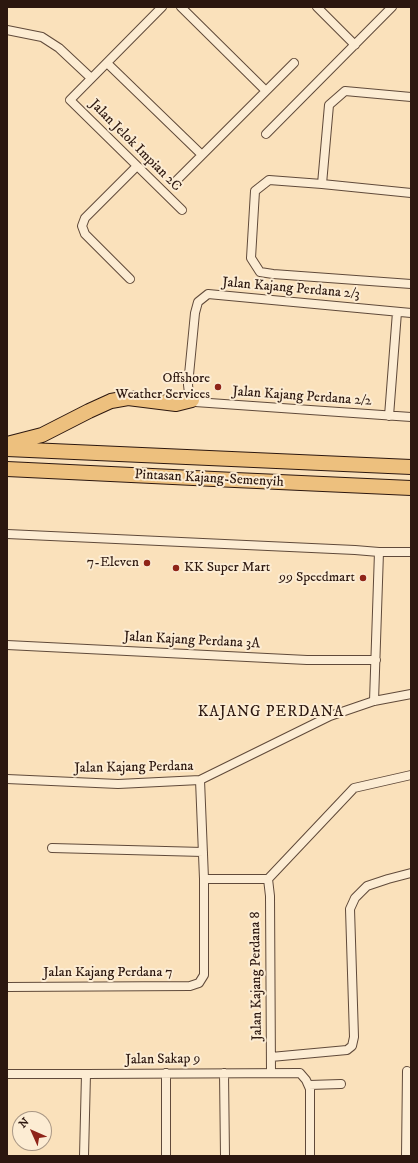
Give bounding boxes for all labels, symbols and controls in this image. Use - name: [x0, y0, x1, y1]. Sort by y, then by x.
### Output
- street label: Jalan Jelok Impian 2C: [86, 97, 184, 195]
- street label: Jalan Kajang Perdana 2/3: [222, 275, 360, 303]
- place label: Offshore Weather Services: [116, 371, 210, 404]
- marker: Offshore Weather Services: [213, 382, 223, 392]
- street label: Jalan Kajang Perdana 2/2: [232, 384, 372, 410]
- street label: Pintasan Kajang-Semenyih: [134, 467, 284, 491]
- place label: 7-Eleven: [87, 555, 139, 571]
- marker: 7-Eleven: [142, 558, 152, 568]
- place label: KK Super Mart: [184, 560, 270, 576]
- marker: KK Super Mart: [171, 563, 181, 573]
- place label: 99 Speedmart: [279, 570, 355, 586]
- marker: 99 Speedmart: [358, 573, 368, 583]
- street label: Jalan Kajang Perdana 3A: [124, 629, 260, 653]
- district label: KAJANG PERDANA: [198, 704, 344, 722]
- street label: Jalan Kajang Perdana: [74, 759, 194, 777]
- street label: Jalan Kajang Perdana 8: [247, 911, 267, 1041]
- street label: Jalan Kajang Perdana 7: [43, 965, 173, 981]
- street label: Jalan Sakap 9: [125, 1051, 201, 1069]
- north arrow: [12, 1111, 52, 1151]
- text: N: [16, 1115, 32, 1131]

